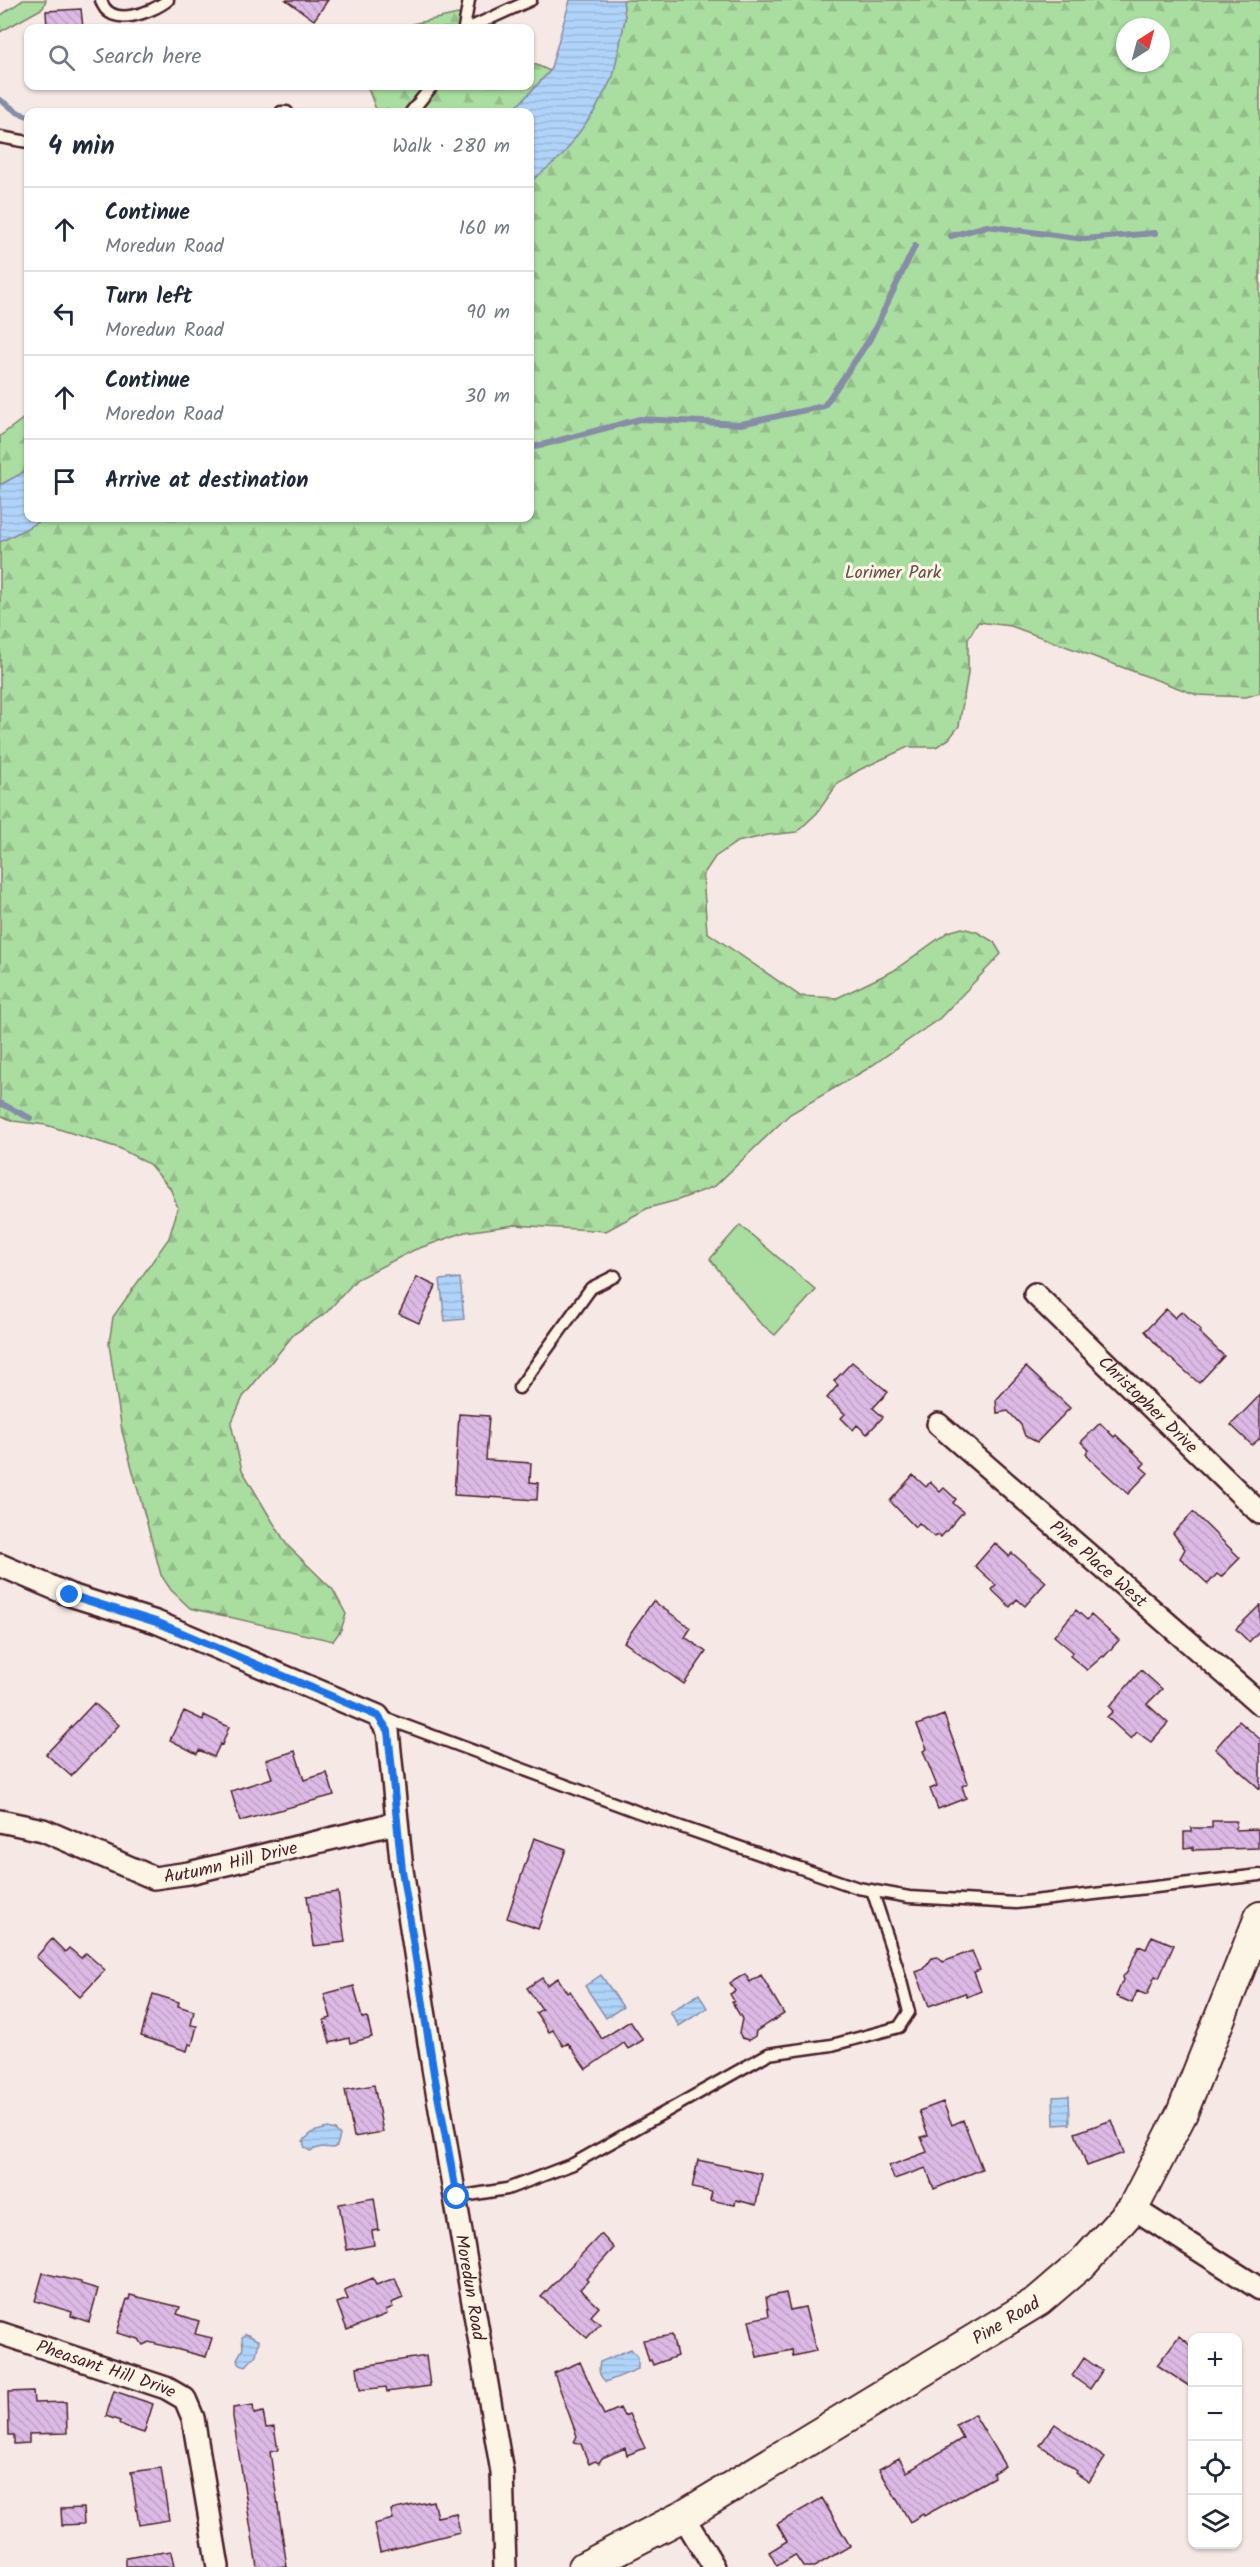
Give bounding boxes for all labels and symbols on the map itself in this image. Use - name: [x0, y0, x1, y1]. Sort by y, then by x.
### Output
- north arrow: [1116, 18, 1170, 72]
- park label: Lorimer Park: [845, 559, 942, 588]
- street label: Christopher Drive: [1090, 1349, 1204, 1461]
- street label: Pine Place West: [1042, 1514, 1154, 1616]
- route end: [56, 1581, 82, 1607]
- street label: Autumn Hill Drive: [162, 1834, 301, 1892]
- route start: [443, 2183, 469, 2209]
- street label: Moredun Road: [446, 2232, 492, 2344]
- street label: Pine Road: [967, 2289, 1047, 2354]
- street label: Pheasant Hill Drive: [32, 2333, 181, 2407]

